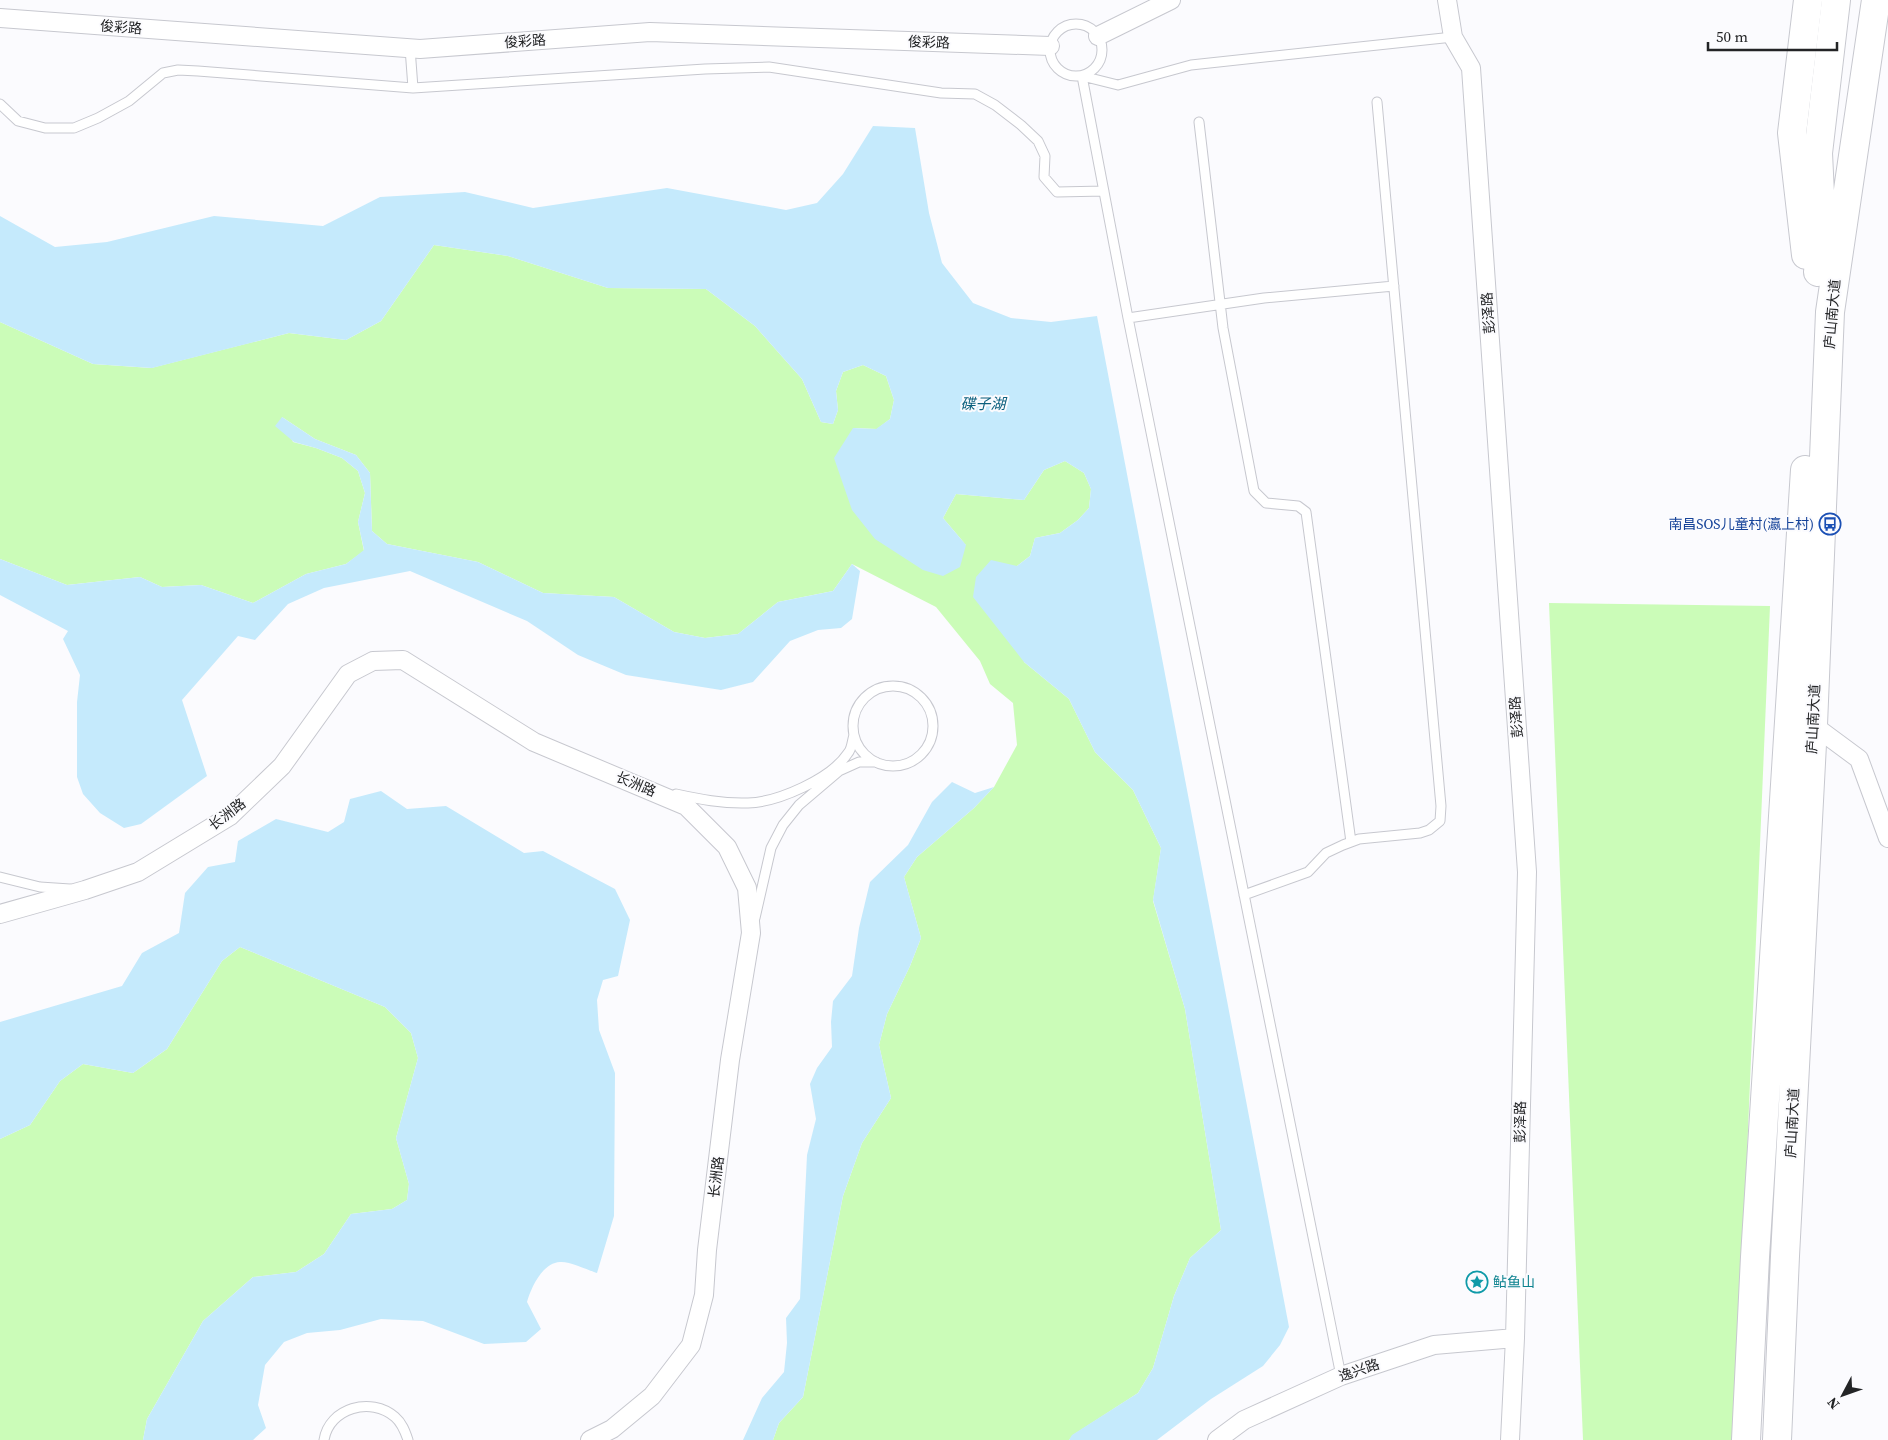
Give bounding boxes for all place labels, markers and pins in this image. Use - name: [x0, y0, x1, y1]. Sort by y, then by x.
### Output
- bus stop icon: 南昌SOS儿童村(瀛上村): [1818, 512, 1842, 536]
- place label: 南昌SOS儿童村(瀛上村): [1668, 514, 1814, 534]
- place icon: 鲇鱼山: [1465, 1270, 1489, 1294]
- place label: 鲇鱼山: [1493, 1272, 1535, 1292]

